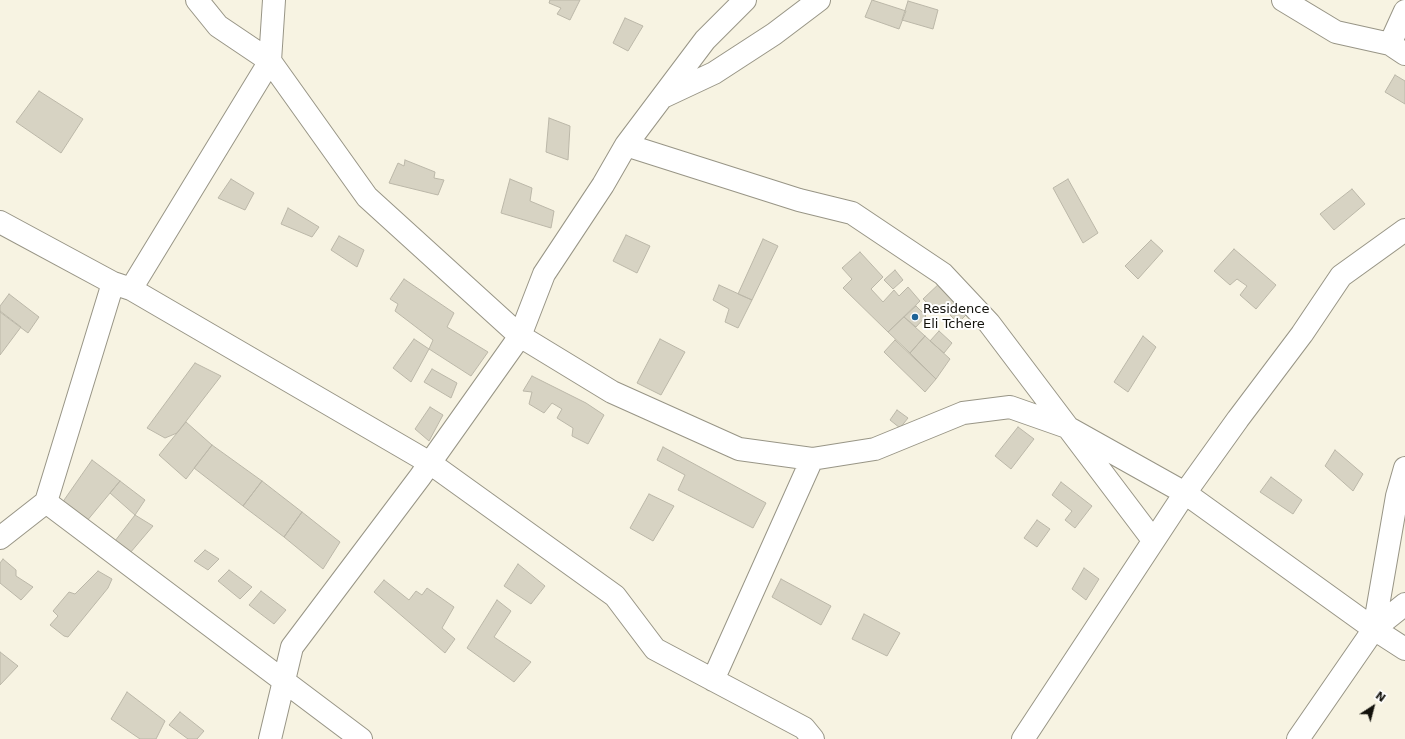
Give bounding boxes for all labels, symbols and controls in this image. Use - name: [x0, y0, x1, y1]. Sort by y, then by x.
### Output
- place label: Residence Eli Tchere: [923, 302, 989, 333]
- marker: Residence Eli Tchere: [910, 312, 920, 322]
- north arrow: [1353, 687, 1393, 727]
- text: N: [1373, 689, 1388, 705]

